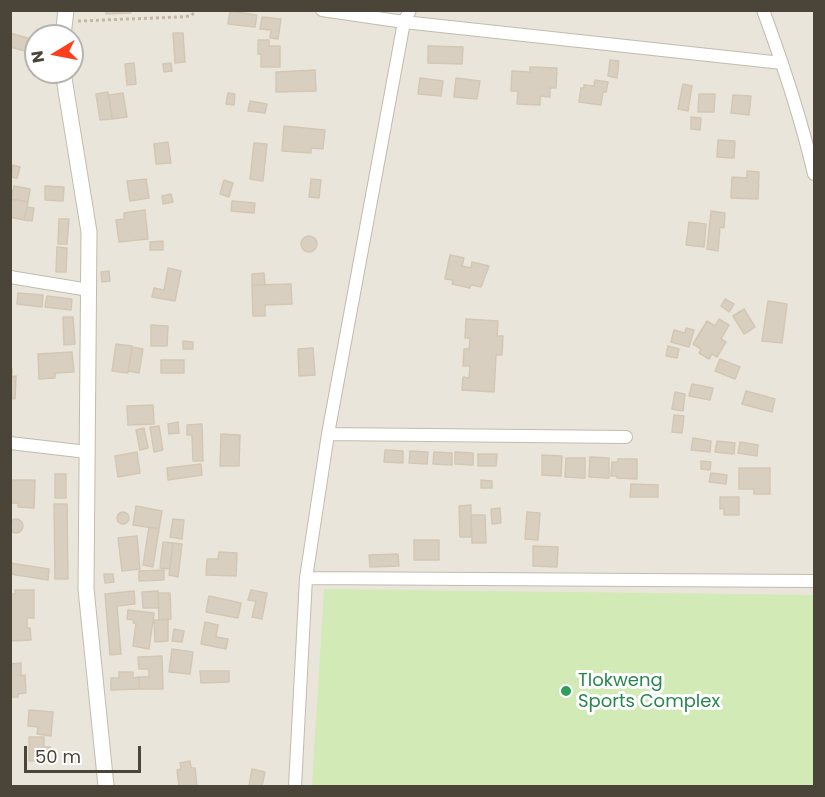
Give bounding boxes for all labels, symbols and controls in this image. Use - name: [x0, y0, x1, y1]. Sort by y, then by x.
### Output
- north arrow: [24, 24, 84, 84]
- text: N: [25, 49, 50, 65]
- place label: Tlokweng Sports Complex: [578, 670, 720, 712]
- marker: Tlokweng Sports Complex: [559, 684, 573, 698]
- scale bar: [27, 734, 144, 772]
- text: 50 m: [35, 744, 81, 769]

